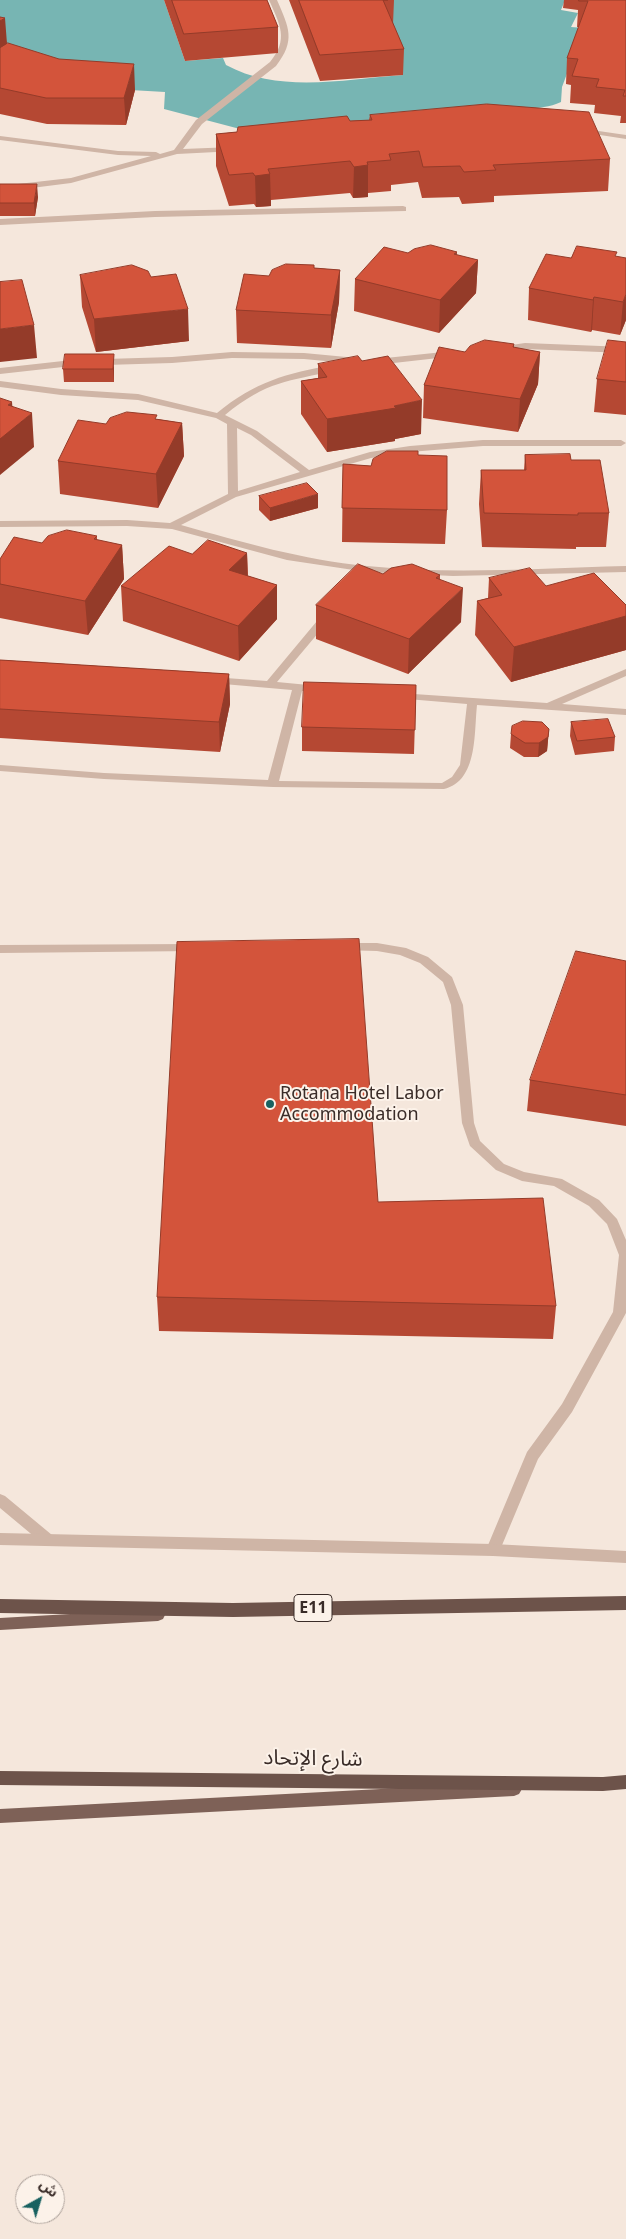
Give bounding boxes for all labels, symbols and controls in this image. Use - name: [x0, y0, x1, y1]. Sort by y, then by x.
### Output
- place label: Rotana Hotel Labor Accommodation: [280, 1083, 444, 1126]
- marker: Rotana Hotel Labor Accommodation: [264, 1098, 276, 1110]
- road number: E11: [294, 1595, 332, 1622]
- street label: شارع الإتحاد: [263, 1746, 363, 1772]
- north arrow: [15, 2174, 65, 2224]
- text: ش: [36, 2174, 63, 2201]

